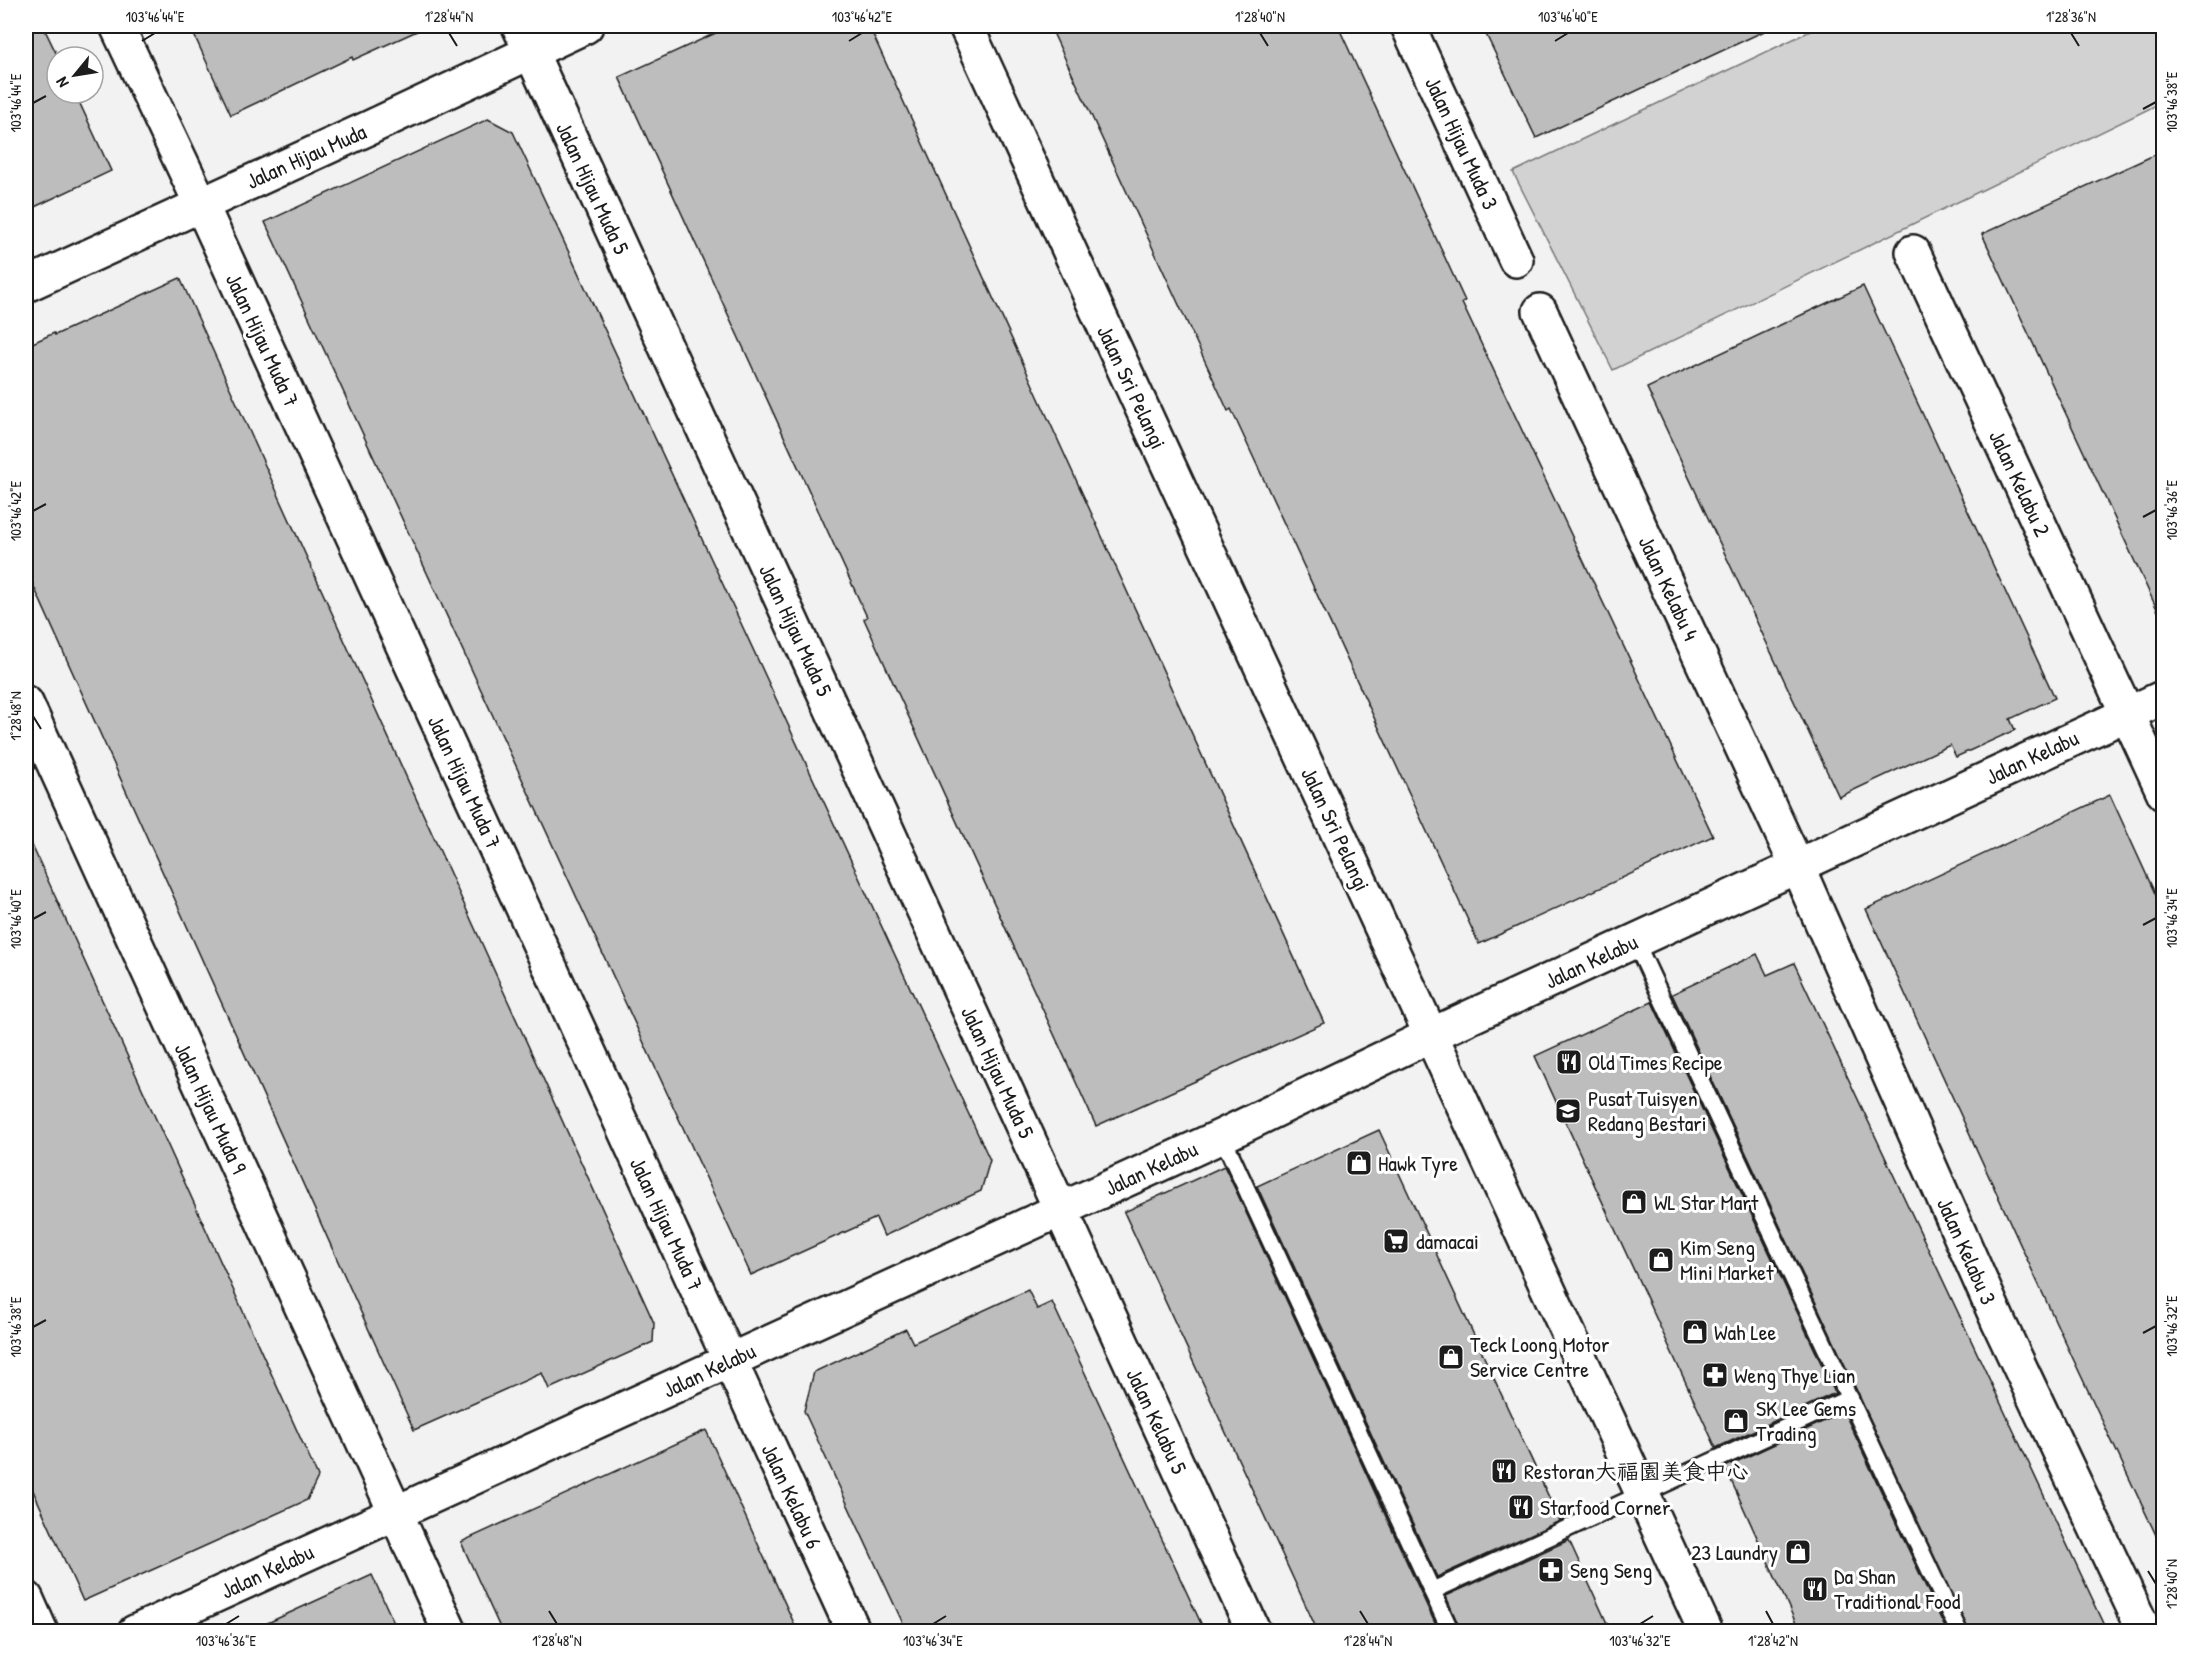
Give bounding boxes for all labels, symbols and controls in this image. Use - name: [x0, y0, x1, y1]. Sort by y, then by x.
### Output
- text: 103°46'44"E: [126, 6, 185, 27]
- text: 1°28'44"N: [425, 6, 473, 27]
- text: 103°46'42"E: [832, 6, 892, 27]
- text: 1°28'40"N: [1235, 6, 1285, 27]
- text: 103°46'40"E: [1538, 6, 1598, 27]
- text: 1°28'36"N: [2046, 6, 2096, 27]
- north arrow: [45, 45, 105, 105]
- text: 103°46'38"E: [2161, 71, 2182, 132]
- street label: Jalan Hijau Muda 3: [1418, 72, 1506, 214]
- text: 103°46'44"E: [5, 73, 26, 132]
- text: N: [50, 73, 74, 92]
- street label: Jalan Hijau Muda: [241, 116, 371, 196]
- street label: Jalan Hijau Muda 5: [549, 117, 637, 259]
- street label: Jalan Hijau Muda 7: [219, 268, 307, 412]
- street label: Jalan Sri Pelangi: [1090, 320, 1174, 454]
- street label: Jalan Kelabu 2: [1982, 425, 2058, 542]
- text: 103°46'36"E: [2161, 479, 2182, 540]
- text: 103°46'42"E: [5, 481, 26, 541]
- street label: Jalan Kelabu 4: [1632, 531, 1706, 645]
- street label: Jalan Hijau Muda 5: [752, 559, 840, 701]
- text: 1°28'48"N: [5, 691, 26, 741]
- street label: Jalan Hijau Muda 7: [421, 710, 509, 854]
- street label: Jalan Kelabu: [1981, 722, 2083, 791]
- street label: Jalan Sri Pelangi: [1294, 762, 1378, 896]
- text: 103°46'34"E: [2161, 888, 2182, 948]
- text: 103°46'40"E: [5, 889, 26, 949]
- street label: Jalan Kelabu: [1540, 926, 1642, 995]
- street label: Jalan Hijau Muda 5: [954, 1001, 1042, 1143]
- street label: Jalan Hijau Muda 9: [168, 1038, 254, 1178]
- restaurant icon: Old Times Recipe: [1554, 1047, 1584, 1077]
- place label: Old Times Recipe: [1588, 1047, 1723, 1077]
- place label: Pusat Tuisyen Redang Bestari: [1588, 1083, 1707, 1138]
- school or university icon: Pusat Tuisyen Redang Bestari: [1553, 1096, 1583, 1126]
- street label: Jalan Kelabu: [1100, 1133, 1202, 1202]
- shop icon: Hawk Tyre: [1344, 1148, 1374, 1178]
- place label: Hawk Tyre: [1378, 1148, 1458, 1178]
- street label: Jalan Hijau Muda 7: [623, 1152, 711, 1296]
- shop icon: WL Star Mart: [1619, 1187, 1649, 1217]
- place label: WL Star Mart: [1654, 1187, 1759, 1217]
- street label: Jalan Kelabu 3: [1930, 1193, 2004, 1309]
- supermarket icon: damacai: [1381, 1226, 1411, 1256]
- place label: damacai: [1416, 1226, 1479, 1256]
- place label: Kim Seng Mini Market: [1680, 1232, 1774, 1287]
- shop icon: Kim Seng Mini Market: [1646, 1245, 1676, 1275]
- text: 103°46'32"E: [2161, 1295, 2182, 1357]
- text: 103°46'38"E: [5, 1296, 26, 1357]
- shop icon: Wah Lee: [1680, 1317, 1710, 1347]
- place label: Wah Lee: [1714, 1317, 1776, 1347]
- place label: Teck Loong Motor Service Centre: [1470, 1329, 1610, 1384]
- street label: Jalan Kelabu: [658, 1335, 760, 1404]
- shop icon: Teck Loong Motor Service Centre: [1436, 1342, 1466, 1372]
- pharmacy icon: Weng Thye Lian: [1700, 1360, 1730, 1390]
- place label: Weng Thye Lian: [1734, 1360, 1855, 1390]
- street label: Jalan Kelabu 5: [1119, 1363, 1195, 1479]
- place label: SK Lee Gems Trading: [1756, 1393, 1856, 1448]
- shop icon: SK Lee Gems Trading: [1721, 1406, 1751, 1436]
- street label: Jalan Kelabu 6: [755, 1439, 829, 1554]
- restaurant icon: Restoran大福園美食中心: [1489, 1456, 1519, 1486]
- place label: Restoran大福園美食中心: [1524, 1456, 1749, 1486]
- restaurant icon: Starfood Corner: [1506, 1492, 1536, 1522]
- place label: Starfood Corner: [1540, 1492, 1671, 1522]
- street label: Jalan Kelabu: [216, 1536, 318, 1605]
- place label: 23 Laundry: [1691, 1537, 1778, 1567]
- shop icon: 23 Laundry: [1783, 1537, 1813, 1567]
- pharmacy icon: Seng Seng: [1536, 1555, 1566, 1585]
- place label: Seng Seng: [1570, 1555, 1652, 1585]
- text: 1°28'40"N: [2161, 1559, 2182, 1609]
- place label: Da Shan Traditional Food: [1834, 1561, 1961, 1616]
- restaurant icon: Da Shan Traditional Food: [1800, 1574, 1830, 1604]
- text: 103°46'36"E: [196, 1630, 257, 1651]
- text: 1°28'48"N: [532, 1630, 582, 1651]
- text: 103°46'34"E: [903, 1630, 963, 1651]
- text: 1°28'44"N: [1344, 1630, 1392, 1651]
- text: 103°46'32"E: [1609, 1630, 1671, 1651]
- text: 1°28'42"N: [1748, 1630, 1798, 1651]

